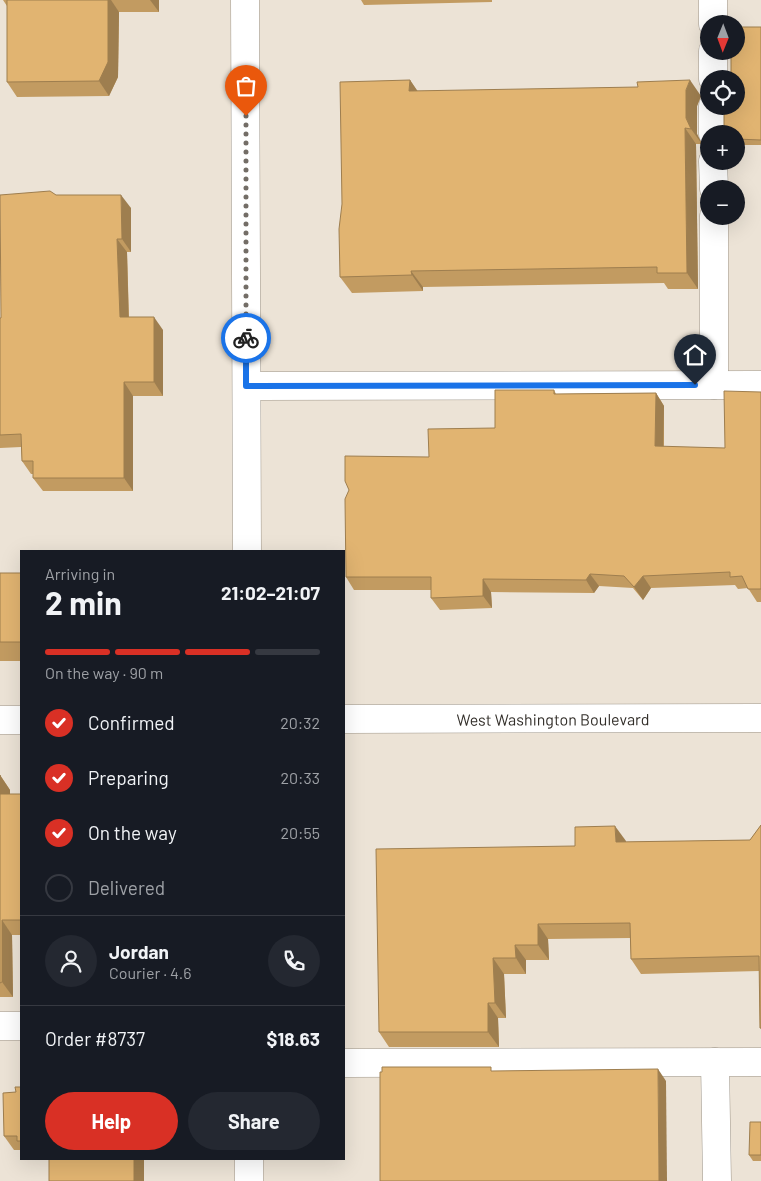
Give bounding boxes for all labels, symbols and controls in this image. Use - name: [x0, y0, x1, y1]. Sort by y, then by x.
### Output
- north arrow: [700, 15, 745, 60]
- map controls: [700, 15, 745, 225]
- pin: [225, 65, 267, 116]
- button: locate: [700, 70, 745, 115]
- icon: bag: [232, 72, 260, 100]
- button: +: [700, 125, 745, 170]
- button: −: [700, 180, 745, 225]
- courier: [221, 313, 271, 363]
- icon: bike: [232, 324, 260, 352]
- pin: [674, 334, 716, 385]
- icon: home: [681, 341, 709, 369]
- text: Arriving in: [45, 564, 115, 583]
- text: 21:02–21:07: [221, 581, 320, 604]
- text: 2 min: [45, 583, 122, 621]
- text: On the way · 90 m: [45, 663, 163, 682]
- icon: check: [45, 709, 73, 737]
- street label: West Washington Boulevard: [456, 709, 650, 728]
- text: Confirmed: [88, 711, 175, 734]
- text: 20:32: [280, 713, 320, 732]
- icon: check: [45, 764, 73, 792]
- text: Preparing: [88, 766, 169, 789]
- text: 20:33: [280, 768, 320, 787]
- icon: check: [45, 819, 73, 847]
- text: On the way: [88, 821, 177, 844]
- text: 20:55: [281, 823, 320, 842]
- text: Delivered: [88, 876, 165, 899]
- button: person: [45, 935, 97, 987]
- button: phone: [268, 935, 320, 987]
- text: Jordan: [109, 940, 169, 963]
- text: Courier · 4.6: [109, 963, 192, 982]
- text: Order #8737: [45, 1027, 145, 1050]
- text: $18.63: [267, 1027, 320, 1050]
- button: Help: [45, 1092, 178, 1150]
- button: Share: [188, 1092, 320, 1150]

